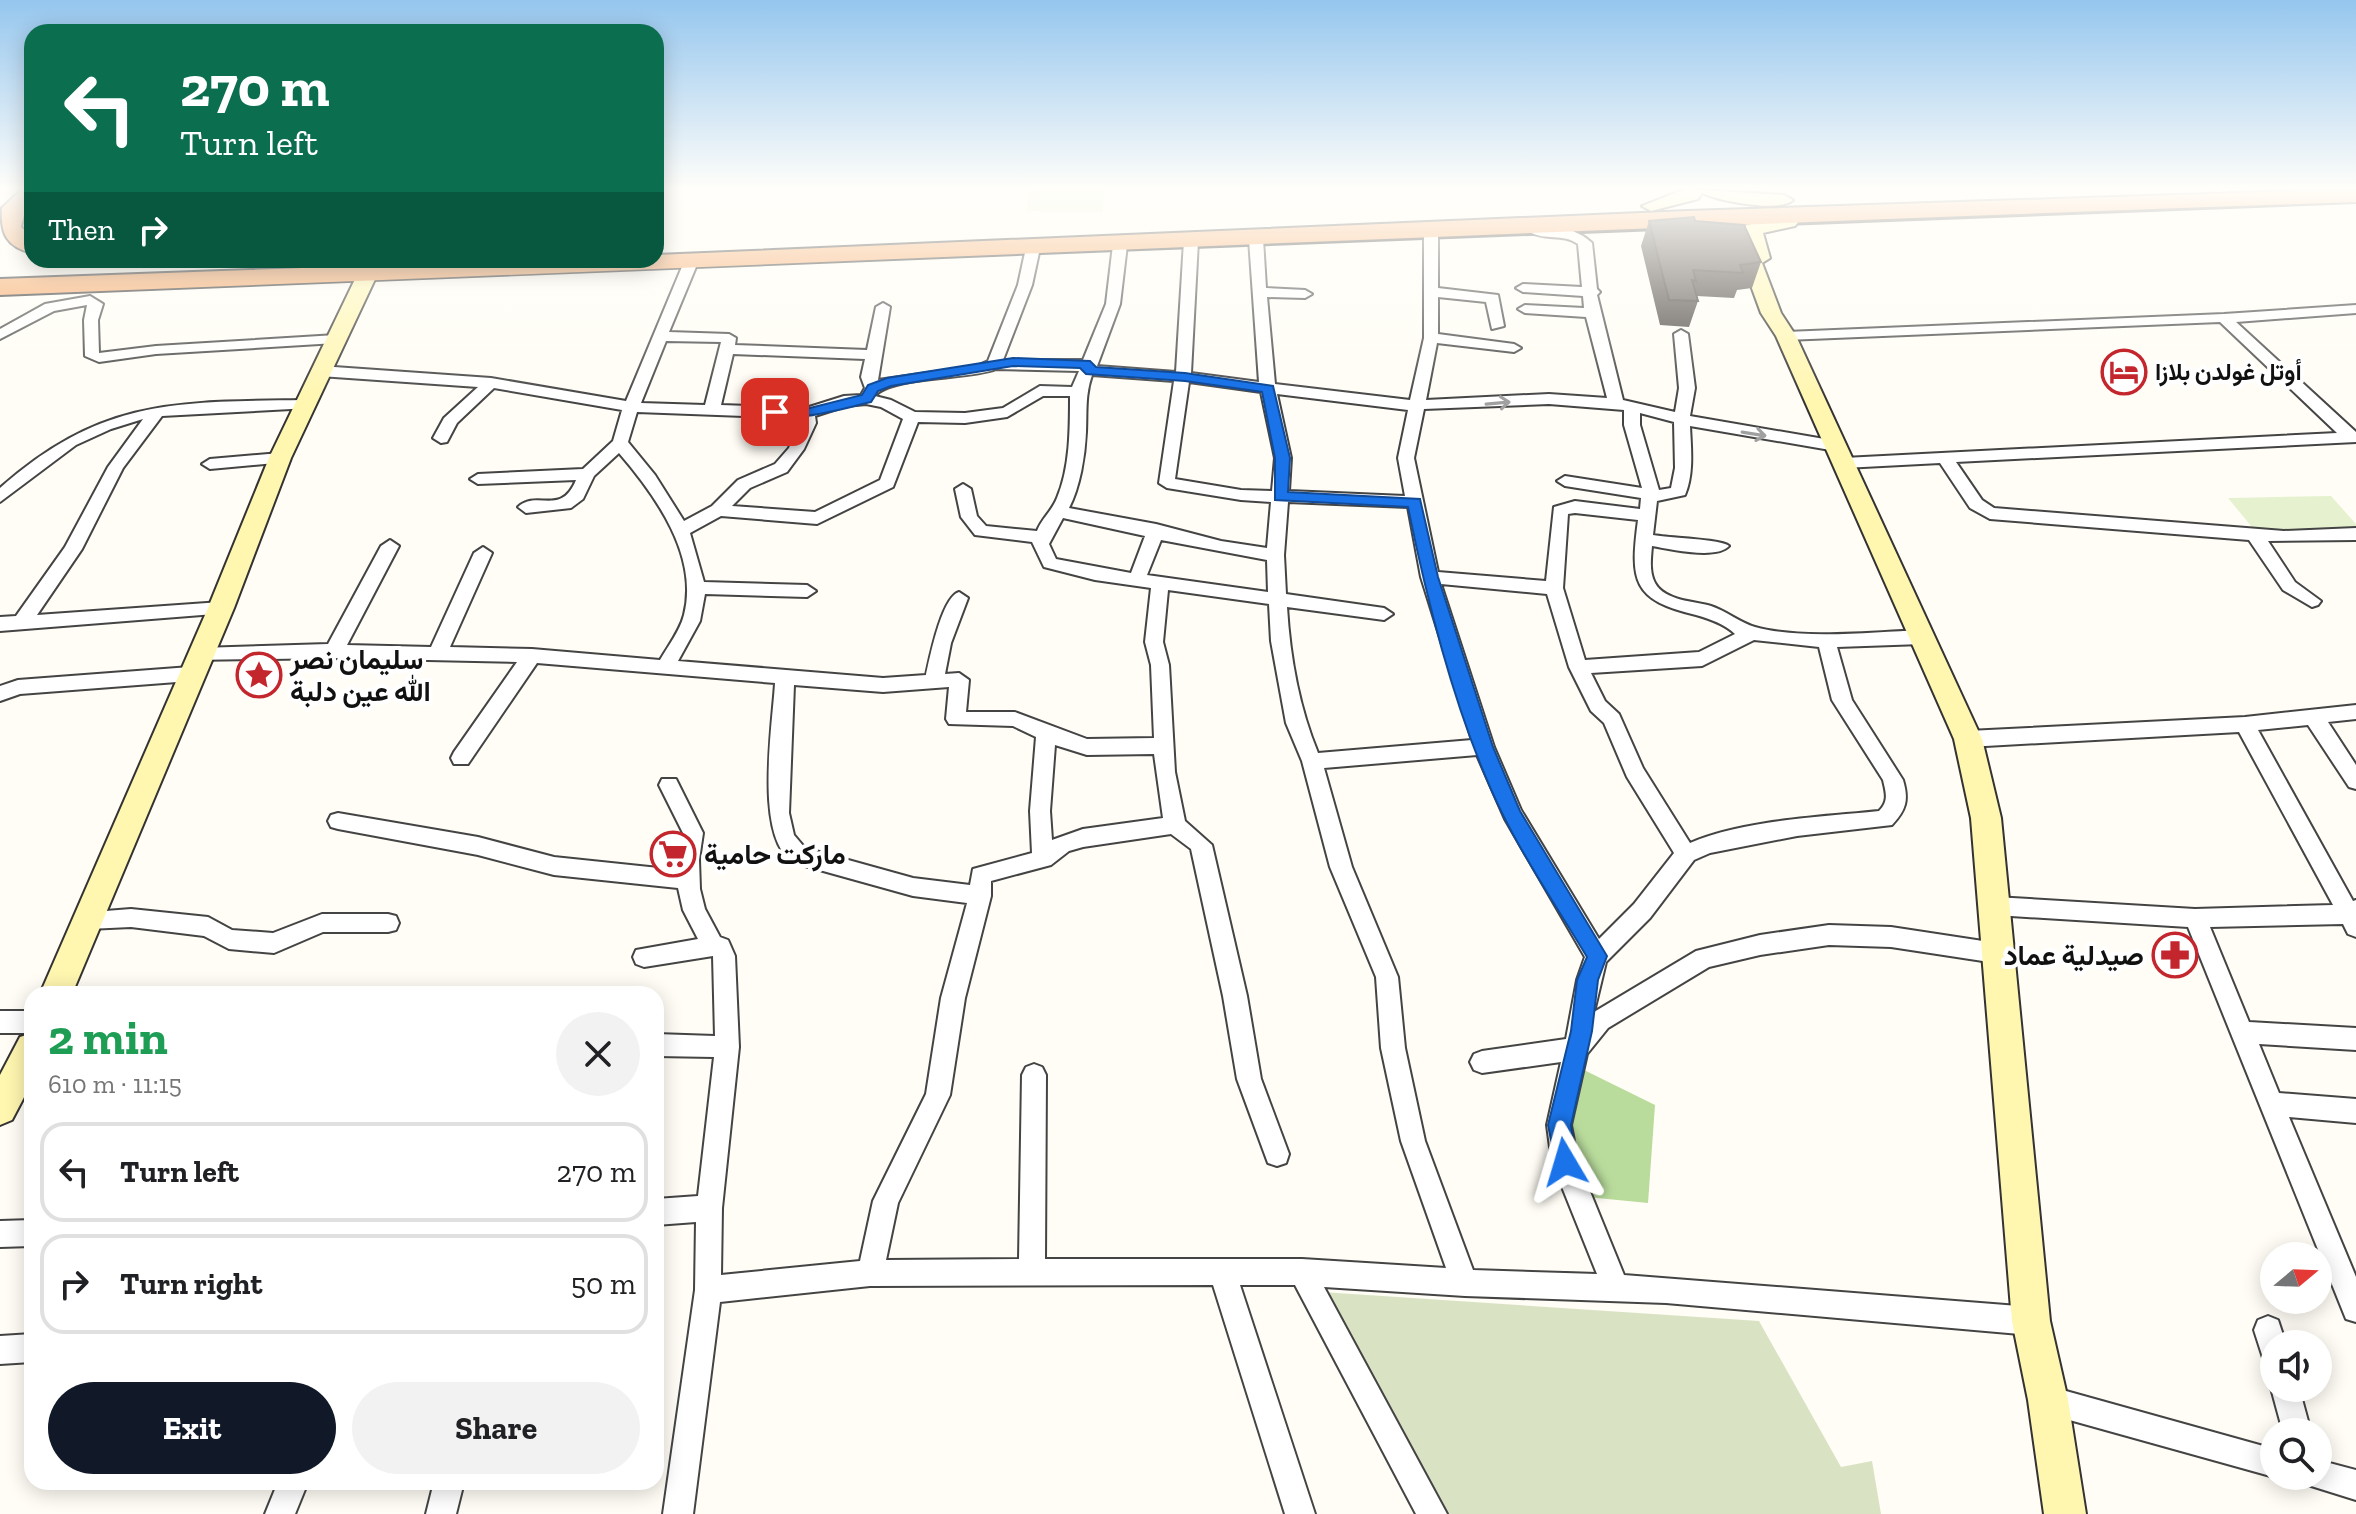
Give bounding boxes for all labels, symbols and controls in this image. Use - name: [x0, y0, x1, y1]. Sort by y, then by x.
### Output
- text: 270 m: [180, 53, 330, 120]
- icon: left: [48, 56, 152, 160]
- text: Turn left: [180, 121, 318, 164]
- icon: right: [131, 208, 175, 252]
- text: Then: [48, 212, 115, 248]
- hotel icon: أوتل غولدن بلازا: [2100, 348, 2148, 396]
- place label: أوتل غولدن بلازا: [2155, 357, 2302, 387]
- pin: [741, 378, 809, 446]
- icon: arrive: [753, 390, 797, 434]
- one-way arrow: [1484, 395, 1511, 410]
- one-way arrow: [1741, 427, 1766, 442]
- place label: سليمان نصر الله عين دلبة: [289, 643, 431, 708]
- place icon: سليمان نصر الله عين دلبة: [235, 651, 283, 699]
- supermarket icon: ماركت حامية: [649, 830, 697, 878]
- place label: ماركت حامية: [704, 838, 846, 872]
- pharmacy icon: صيدلية عماد: [2151, 931, 2199, 979]
- place label: صيدلية عماد: [2004, 939, 2144, 972]
- text: 2 min: [48, 1009, 168, 1066]
- button: close: [556, 1012, 640, 1096]
- text: 610 m · 11:15: [48, 1068, 182, 1100]
- position arrow: [1523, 1120, 1607, 1204]
- icon: left: [52, 1150, 96, 1194]
- text: Turn left: [120, 1154, 239, 1190]
- text: 270 m: [556, 1154, 636, 1190]
- north arrow: [2260, 1242, 2332, 1314]
- map controls: [2260, 1242, 2332, 1490]
- icon: right: [52, 1262, 96, 1306]
- text: Turn right: [120, 1266, 262, 1302]
- text: 50 m: [571, 1266, 636, 1302]
- button: sound: [2260, 1330, 2332, 1402]
- button: Exit: [48, 1382, 336, 1474]
- button: Share: [352, 1382, 640, 1474]
- button: search: [2260, 1418, 2332, 1490]

